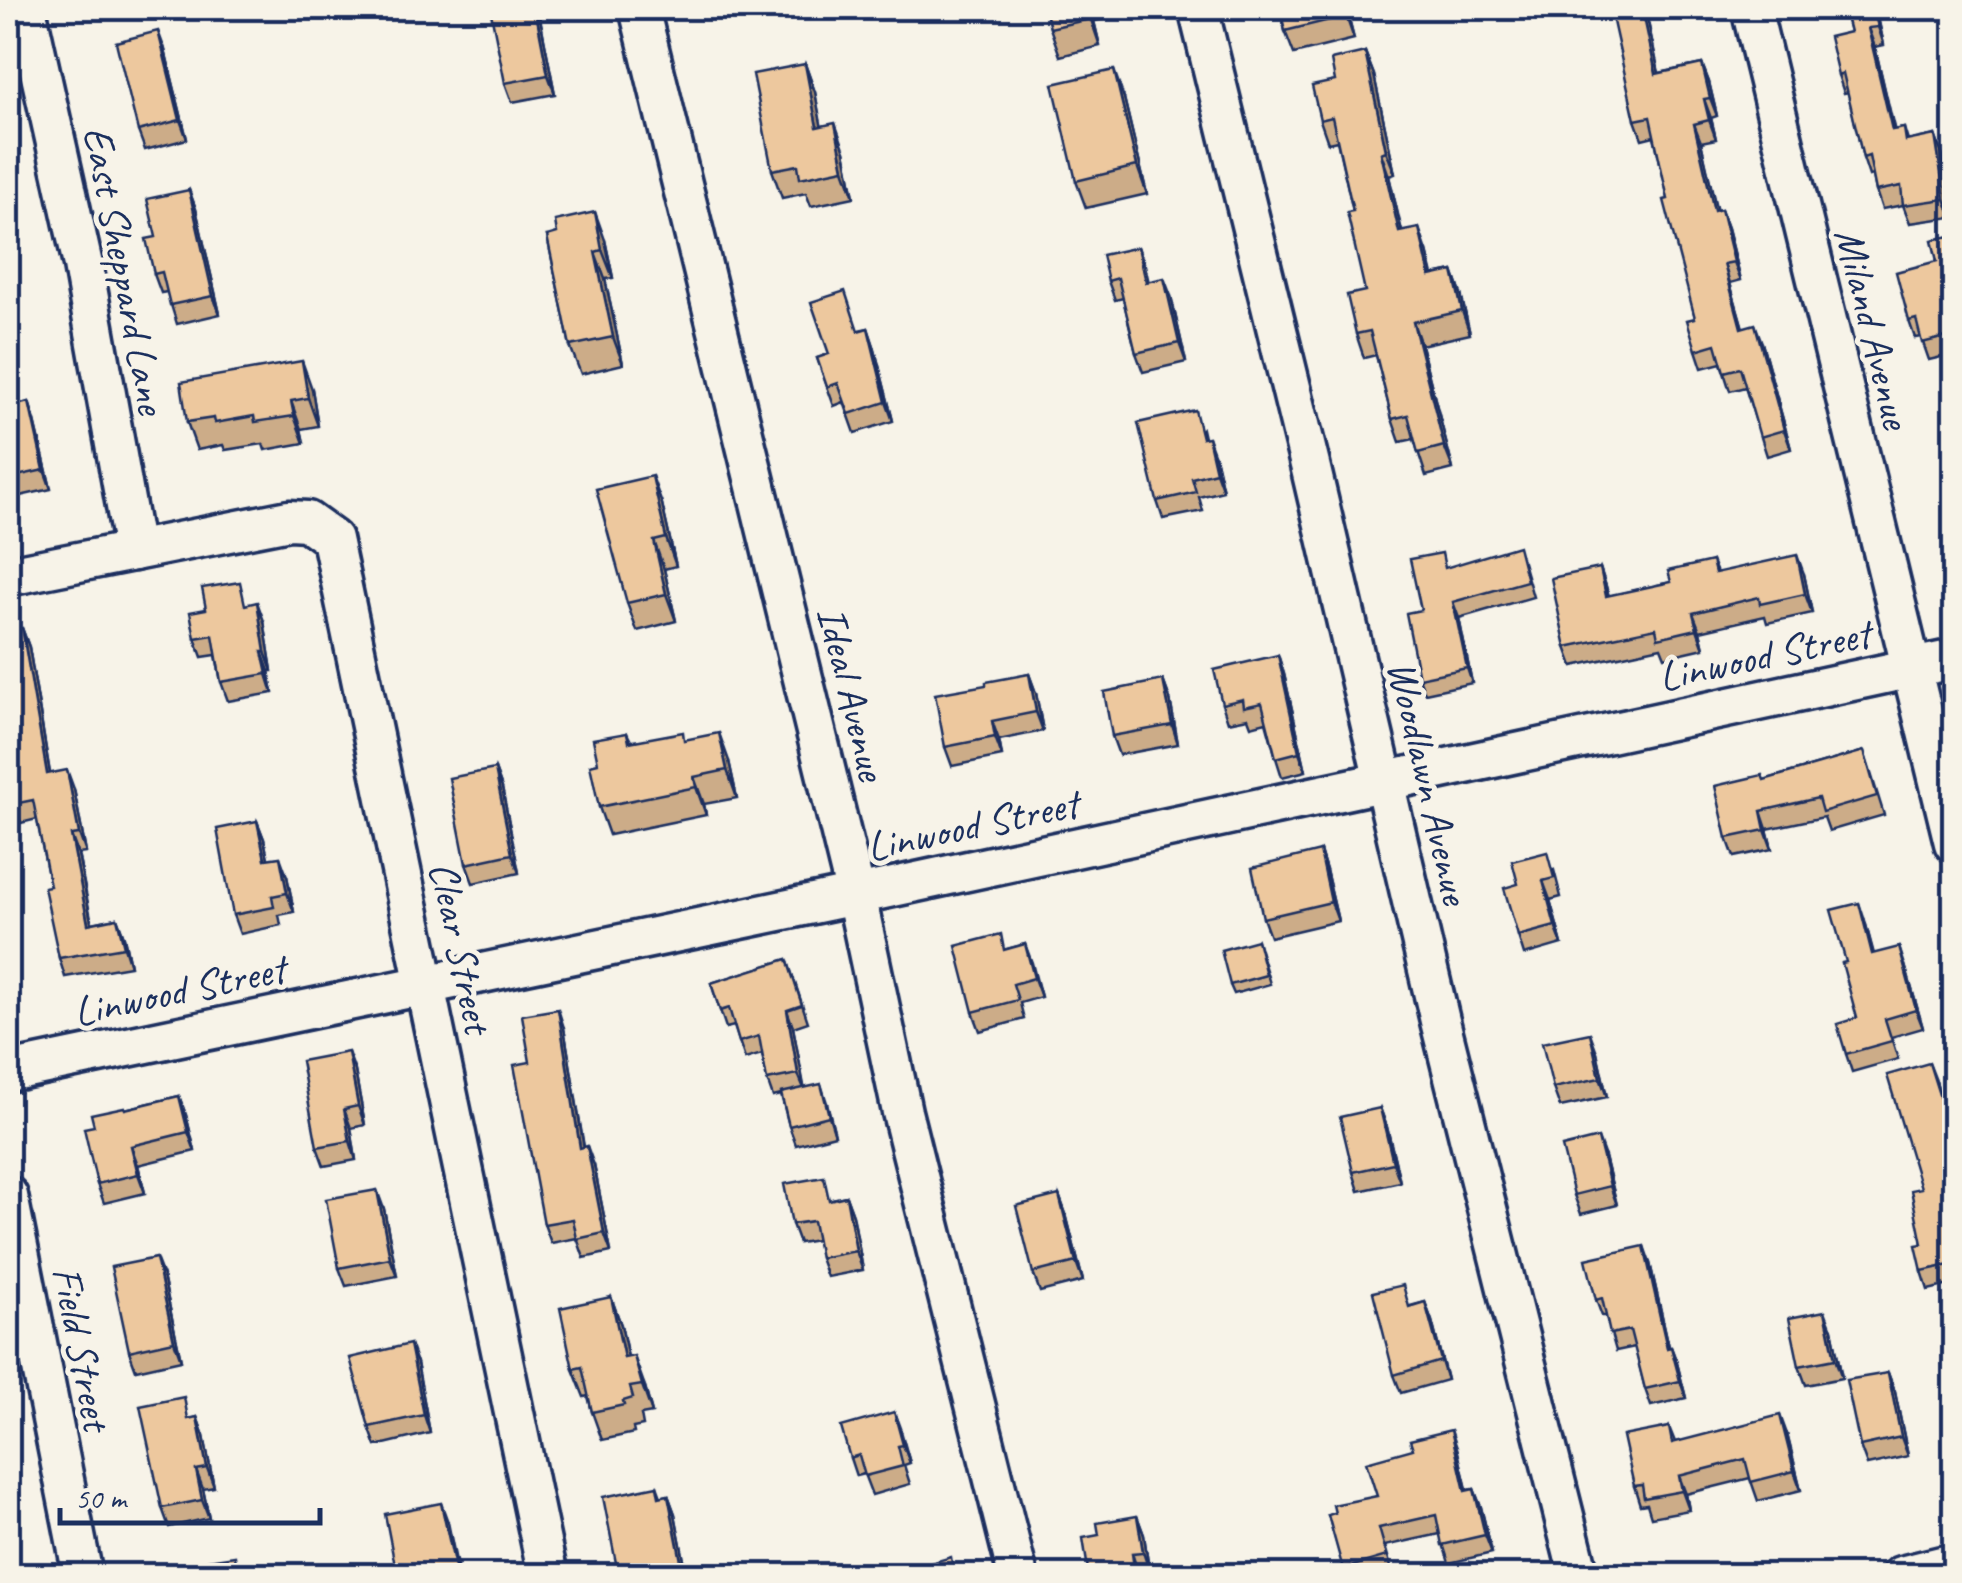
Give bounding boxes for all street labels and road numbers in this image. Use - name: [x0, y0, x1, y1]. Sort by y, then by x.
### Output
- street label: East Sheppard Lane: [71, 122, 179, 421]
- street label: Miland Avenue: [1822, 223, 1924, 436]
- street label: Ideal Avenue: [804, 601, 899, 788]
- street label: Linwood Street: [1654, 606, 1880, 704]
- street label: Woodlawn Avenue: [1375, 655, 1483, 912]
- street label: Linwood Street: [862, 776, 1088, 874]
- street label: Clear Street: [417, 857, 505, 1042]
- street label: Linwood Street: [69, 941, 295, 1039]
- street label: Field Street: [40, 1262, 124, 1439]

